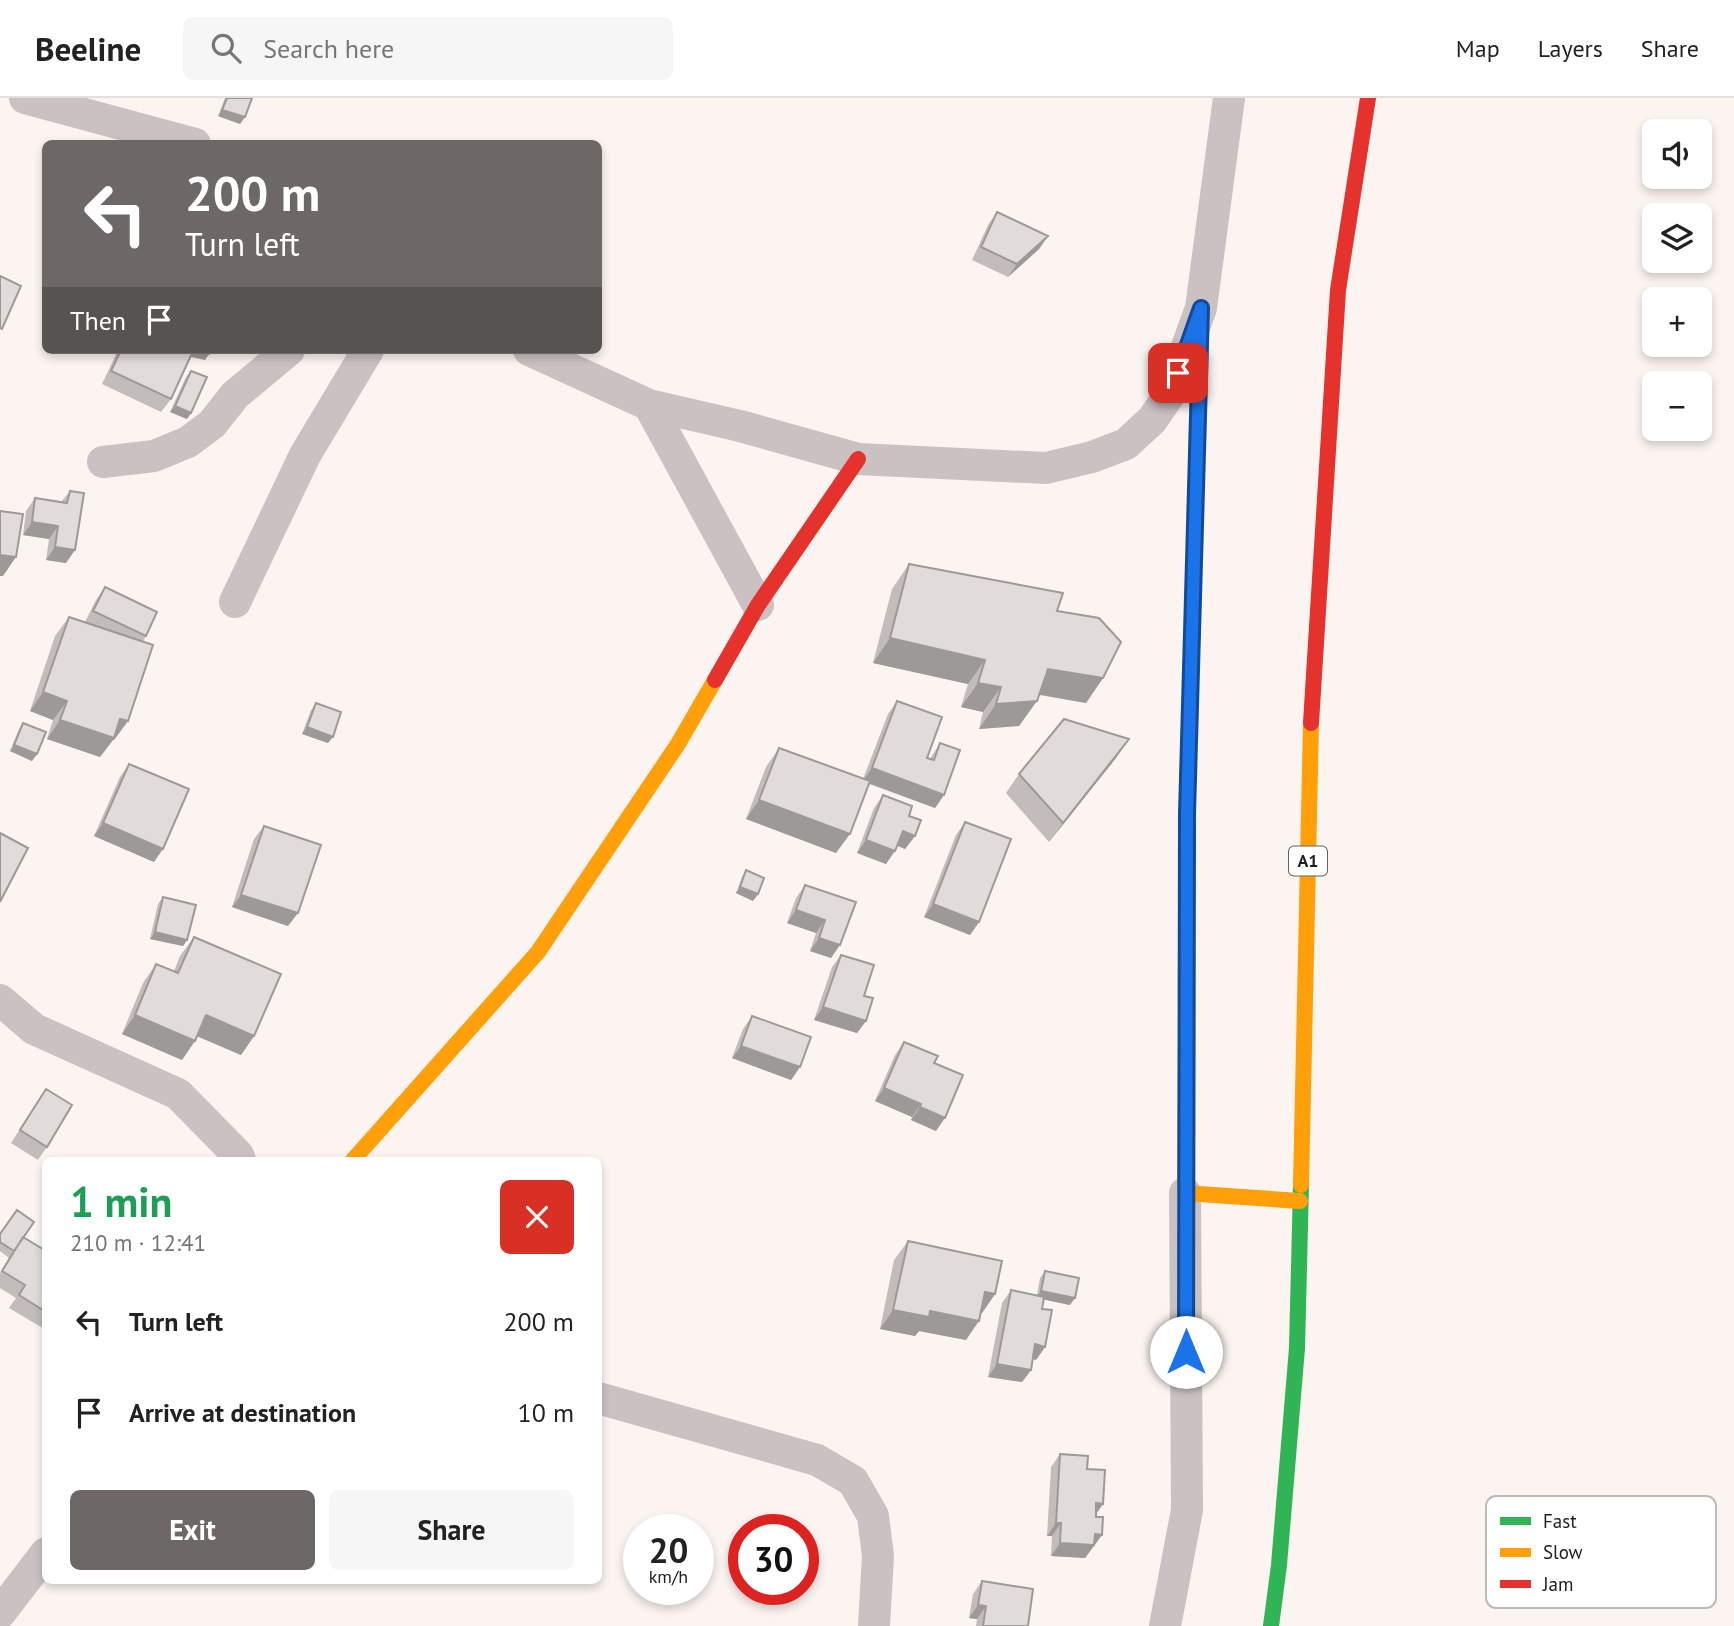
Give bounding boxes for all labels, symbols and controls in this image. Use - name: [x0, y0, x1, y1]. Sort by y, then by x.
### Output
- search box: [183, 17, 673, 80]
- text: Beeline: [35, 27, 141, 70]
- icon: search: [207, 29, 245, 67]
- text: Search here: [263, 32, 394, 65]
- text: Map: [1456, 33, 1500, 64]
- text: Layers: [1538, 33, 1603, 64]
- text: Share: [1641, 33, 1699, 64]
- map controls: [1642, 119, 1712, 441]
- button: sound: [1642, 119, 1712, 189]
- text: 200 m: [185, 161, 320, 225]
- icon: left: [70, 168, 161, 259]
- button: layers: [1642, 203, 1712, 273]
- text: Turn left: [185, 223, 300, 265]
- button: +: [1642, 287, 1712, 357]
- icon: arrive: [140, 301, 178, 339]
- text: Then: [70, 304, 126, 337]
- pin: [1148, 343, 1208, 403]
- icon: arrive: [1159, 354, 1197, 392]
- button: −: [1642, 371, 1712, 441]
- road number: A1: [1289, 846, 1327, 876]
- text: 1 min: [70, 1174, 172, 1229]
- button: close: [500, 1180, 574, 1254]
- text: 210 m · 12:41: [70, 1228, 206, 1257]
- icon: left: [70, 1303, 108, 1341]
- text: Turn left: [129, 1305, 223, 1338]
- text: 200 m: [503, 1305, 574, 1338]
- position arrow: [1149, 1315, 1223, 1389]
- icon: arrive: [70, 1394, 108, 1432]
- text: Arrive at destination: [129, 1396, 356, 1429]
- text: 10 m: [518, 1396, 574, 1429]
- button: Exit: [70, 1490, 315, 1570]
- button: Share: [329, 1490, 574, 1570]
- legend: [1486, 1496, 1716, 1608]
- text: Fast: [1543, 1509, 1577, 1533]
- speed limit sign: 30: [728, 1514, 819, 1605]
- text: 20: [649, 1527, 688, 1573]
- text: Slow: [1543, 1540, 1583, 1564]
- text: km/h: [649, 1565, 688, 1588]
- text: Jam: [1542, 1572, 1573, 1596]

